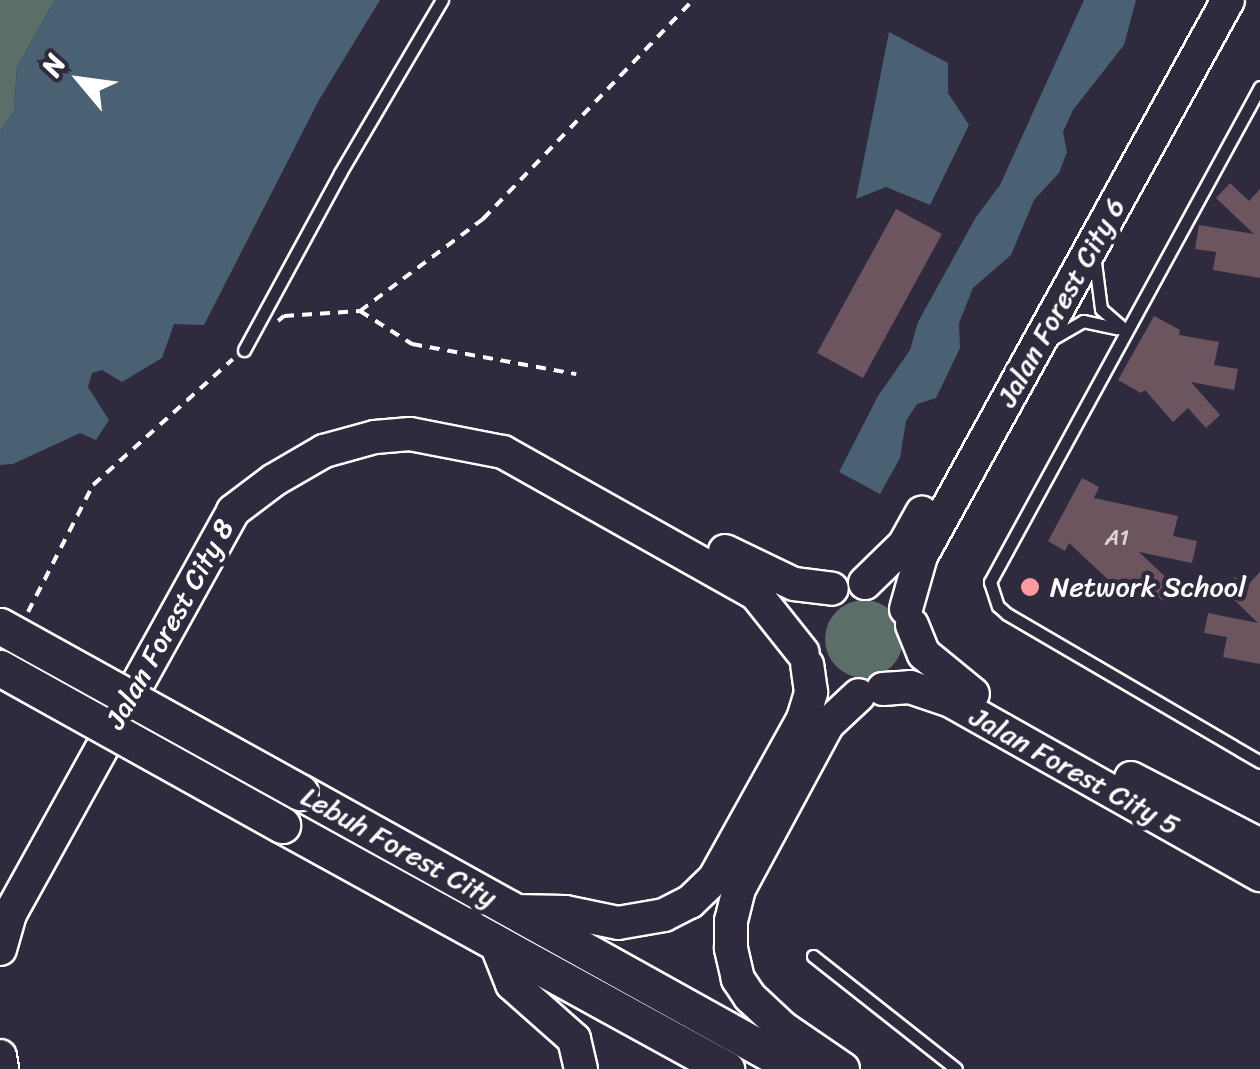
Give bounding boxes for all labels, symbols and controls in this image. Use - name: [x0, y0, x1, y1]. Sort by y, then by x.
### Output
- north arrow: [30, 30, 130, 130]
- text: N: [27, 45, 79, 86]
- street label: Jalan Forest City 6: [990, 192, 1132, 412]
- street label: Jalan Forest City 8: [98, 513, 242, 735]
- house number: A1: [1105, 525, 1129, 551]
- place label: Network School: [1050, 570, 1246, 604]
- marker: Network School: [1019, 576, 1041, 598]
- street label: Jalan Forest City 5: [964, 699, 1186, 843]
- street label: Lebuh Forest City: [295, 779, 503, 915]

